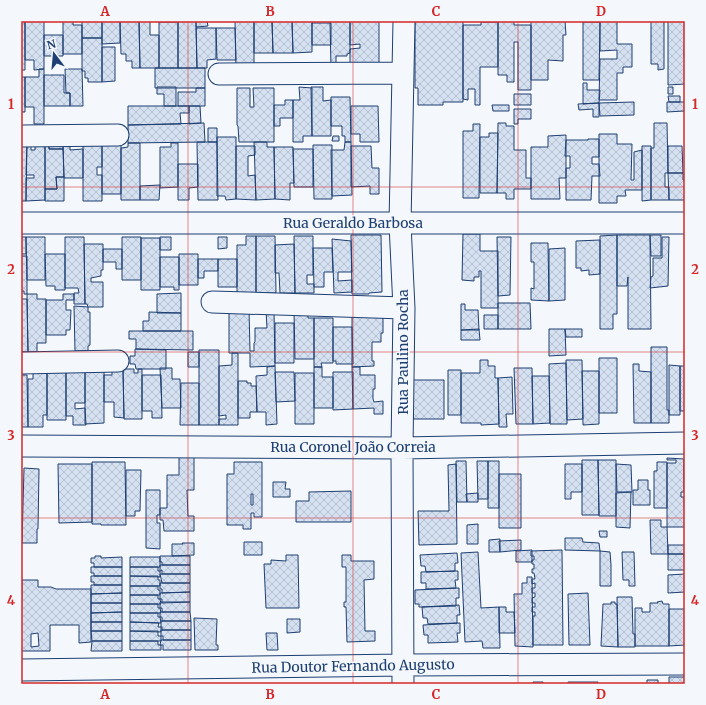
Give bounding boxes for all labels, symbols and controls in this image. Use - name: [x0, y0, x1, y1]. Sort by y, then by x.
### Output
- text: A: [99, 3, 110, 20]
- text: B: [265, 3, 275, 20]
- text: C: [432, 3, 441, 20]
- text: D: [596, 3, 606, 20]
- north arrow: [34, 34, 74, 74]
- text: N: [45, 36, 58, 52]
- text: 1: [8, 96, 14, 113]
- text: 1: [692, 96, 698, 113]
- street label: Rua Geraldo Barbosa: [283, 214, 423, 232]
- text: 2: [7, 261, 15, 278]
- text: 2: [691, 261, 699, 278]
- street label: Rua Paulino Rocha: [394, 289, 412, 415]
- text: 3: [7, 427, 15, 444]
- text: 3: [691, 427, 699, 444]
- street label: Rua Coronel João Correia: [270, 438, 436, 456]
- text: 4: [7, 592, 16, 609]
- text: 4: [691, 592, 700, 609]
- street label: Rua Doutor Fernando Augusto: [251, 655, 455, 677]
- text: A: [99, 686, 110, 703]
- text: B: [265, 686, 275, 703]
- text: C: [432, 686, 441, 703]
- text: D: [596, 686, 606, 703]

